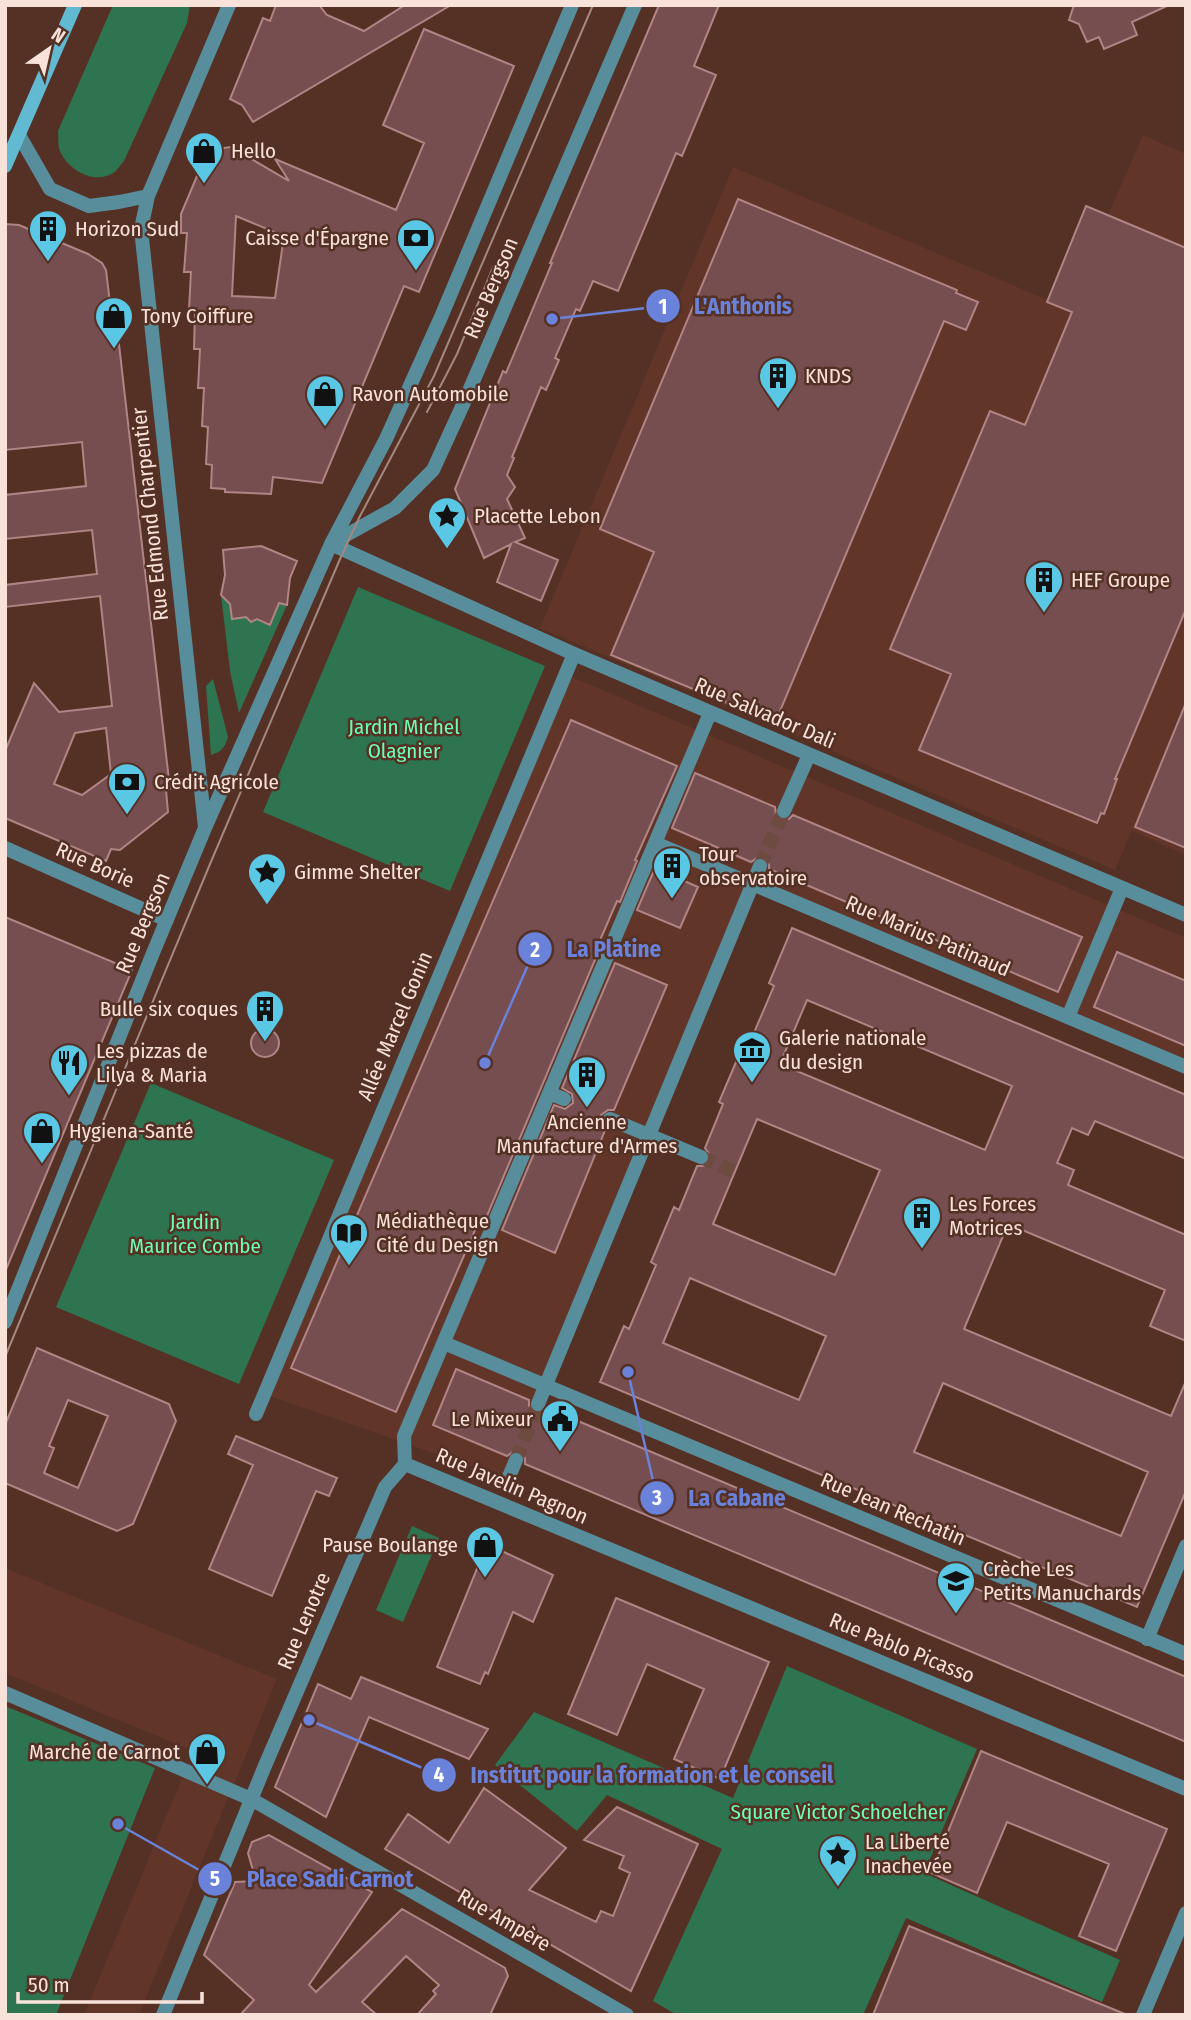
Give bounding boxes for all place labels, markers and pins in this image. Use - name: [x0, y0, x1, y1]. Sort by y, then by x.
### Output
- shop icon: Hello: [183, 130, 225, 185]
- place label: Hello: [231, 138, 276, 164]
- building icon: Horizon Sud: [27, 208, 69, 263]
- place label: Horizon Sud: [75, 216, 179, 242]
- bank icon: Caisse d'Épargne: [395, 217, 437, 272]
- place label: Caisse d'Épargne: [245, 225, 389, 251]
- callout: L'Anthonis: [646, 284, 806, 328]
- shop icon: Tony Coiffure: [93, 295, 135, 350]
- place label: Tony Coiffure: [141, 303, 253, 329]
- building icon: KNDS: [757, 355, 799, 410]
- place label: KNDS: [805, 363, 851, 389]
- shop icon: Ravon Automobile: [304, 373, 346, 428]
- place label: Ravon Automobile: [352, 381, 509, 407]
- place icon: Placette Lebon: [426, 495, 468, 550]
- place label: Placette Lebon: [474, 503, 601, 529]
- building icon: HEF Groupe: [1023, 559, 1065, 614]
- place label: HEF Groupe: [1071, 567, 1170, 593]
- bank icon: Crédit Agricole: [106, 761, 148, 816]
- place label: Crédit Agricole: [154, 769, 279, 795]
- place label: Tour observatoire: [699, 841, 807, 891]
- building icon: Tour observatoire: [651, 845, 693, 900]
- place icon: Gimme Shelter: [246, 851, 288, 906]
- place label: Gimme Shelter: [294, 859, 421, 885]
- callout: La Platine: [518, 927, 675, 971]
- building icon: Bulle six coques: [244, 988, 286, 1043]
- place label: Bulle six coques: [100, 996, 238, 1022]
- place label: Galerie nationale du design: [779, 1025, 926, 1075]
- museum icon: Galerie nationale du design: [731, 1029, 773, 1084]
- place label: Les pizzas de Lilya & Maria: [96, 1038, 208, 1088]
- restaurant icon: Les pizzas de Lilya & Maria: [48, 1042, 90, 1097]
- building icon: Ancienne Manufacture d'Armes: [566, 1054, 608, 1109]
- place label: Ancienne Manufacture d'Armes: [496, 1109, 678, 1159]
- shop icon: Hygiena-Santé: [21, 1110, 63, 1165]
- place label: Hygiena-Santé: [69, 1118, 193, 1144]
- place label: Les Forces Motrices: [949, 1191, 1036, 1241]
- building icon: Les Forces Motrices: [901, 1195, 943, 1250]
- place label: Médiathèque Cité du Design: [376, 1208, 499, 1258]
- library icon: Médiathèque Cité du Design: [328, 1212, 370, 1267]
- public building icon: Le Mixeur: [539, 1398, 581, 1453]
- place label: Le Mixeur: [451, 1406, 534, 1432]
- callout: La Cabane: [639, 1476, 800, 1520]
- shop icon: Pause Boulange: [464, 1524, 506, 1579]
- place label: Pause Boulange: [322, 1532, 458, 1558]
- place label: Crèche Les Petits Manuchards: [983, 1556, 1141, 1606]
- school or university icon: Crèche Les Petits Manuchards: [935, 1560, 977, 1615]
- shop icon: Marché de Carnot: [186, 1731, 228, 1786]
- place label: Marché de Carnot: [29, 1739, 180, 1765]
- callout: Institut pour la formation et le conseil: [422, 1753, 847, 1797]
- place label: La Liberté Inachevée: [865, 1829, 952, 1879]
- place icon: La Liberté Inachevée: [817, 1833, 859, 1888]
- callout: Place Sadi Carnot: [198, 1857, 428, 1901]

